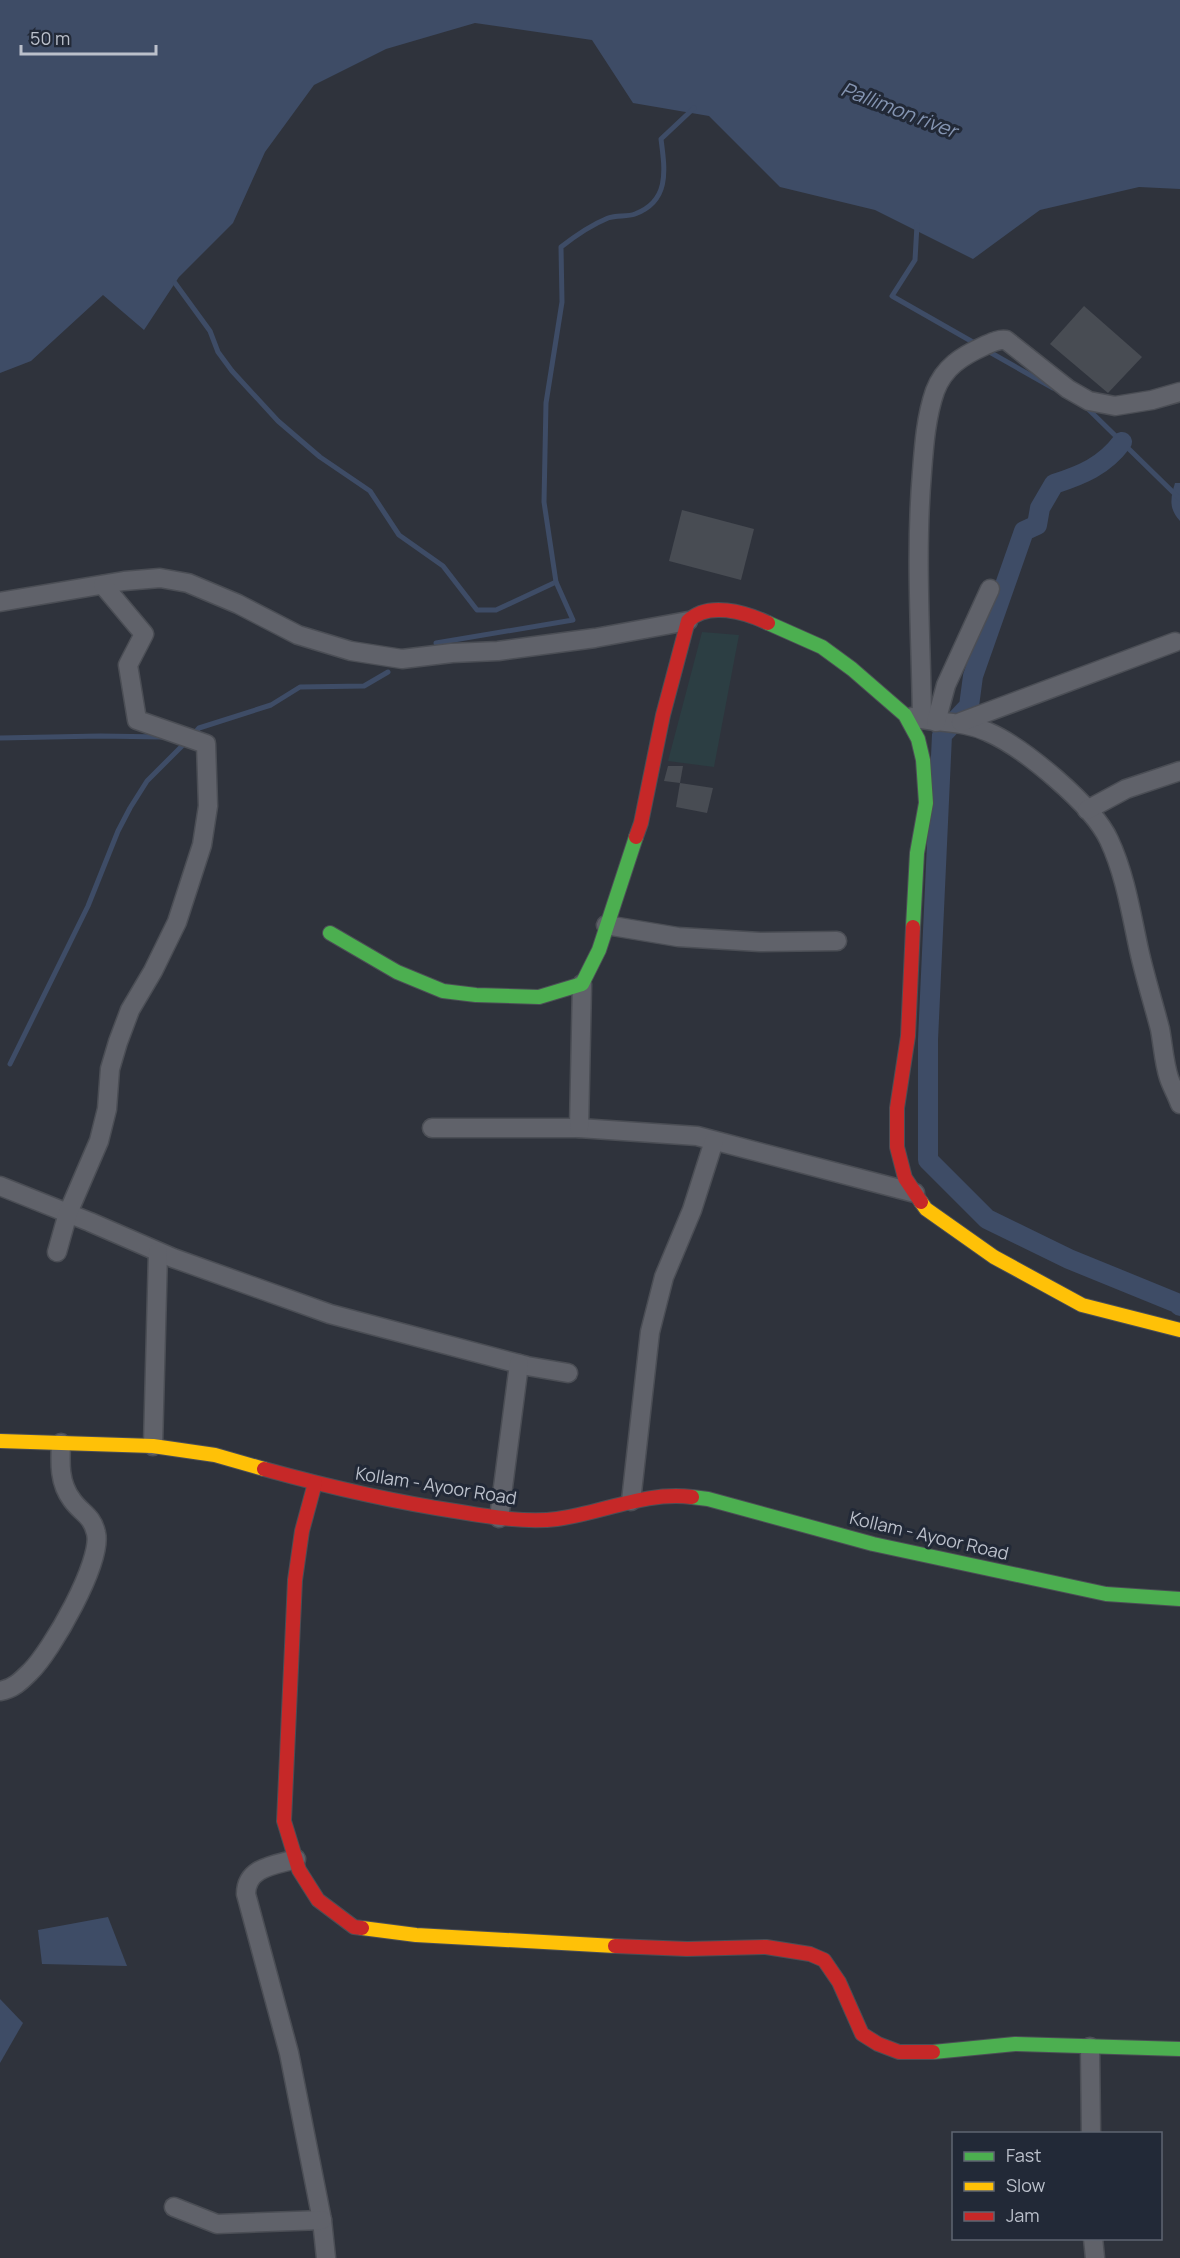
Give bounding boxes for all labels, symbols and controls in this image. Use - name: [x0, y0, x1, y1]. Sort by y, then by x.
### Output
- scale bar: [21, 18, 156, 56]
- text: 50 m: [30, 26, 70, 50]
- water label: Pallimon river: [837, 75, 964, 145]
- street label: Kollam - Ayoor Road: [354, 1460, 518, 1510]
- street label: Kollam - Ayoor Road: [847, 1505, 1011, 1565]
- legend: [952, 2132, 1162, 2240]
- text: Fast: [1006, 2143, 1041, 2167]
- text: Slow: [1006, 2173, 1046, 2197]
- text: Jam: [1006, 2203, 1040, 2227]

